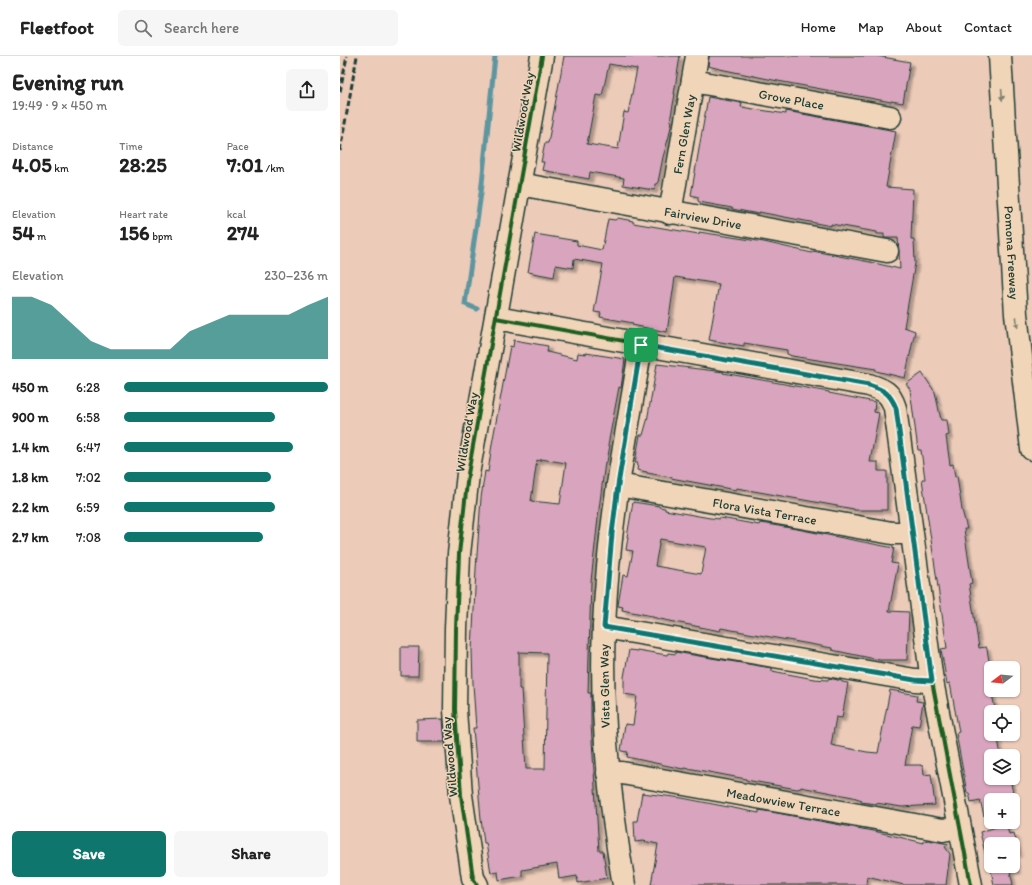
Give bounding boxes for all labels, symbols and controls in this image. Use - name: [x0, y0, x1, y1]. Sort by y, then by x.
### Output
- search box: [118, 10, 398, 46]
- text: Fleetfoot: [20, 16, 94, 39]
- icon: search: [132, 17, 154, 39]
- text: Search here: [164, 19, 239, 37]
- text: Home: [801, 19, 836, 36]
- text: Map: [858, 19, 884, 36]
- text: About: [906, 19, 942, 36]
- text: Contact: [964, 19, 1012, 36]
- text: Evening run: [12, 69, 124, 96]
- button: share: [286, 69, 328, 111]
- street label: Wildwood Way: [508, 71, 537, 153]
- street label: Grove Place: [757, 86, 825, 113]
- one-way arrow: [999, 89, 1006, 101]
- street label: Fern Glen Way: [670, 93, 698, 175]
- text: 19:49 · 9 × 450 m: [12, 98, 107, 113]
- text: Distance: [12, 140, 53, 153]
- text: Time: [119, 140, 143, 153]
- text: Pace: [227, 140, 249, 153]
- text: 4.05: [12, 153, 52, 177]
- text: 28:25: [119, 153, 167, 177]
- text: 7:01: [227, 153, 263, 177]
- text: km: [52, 162, 69, 175]
- text: /km: [263, 162, 285, 175]
- street label: Fairview Drive: [663, 204, 743, 232]
- street label: Pomona Freeway: [1001, 205, 1022, 300]
- text: Elevation: [12, 208, 56, 221]
- text: Heart rate: [119, 208, 168, 221]
- text: kcal: [227, 208, 246, 221]
- text: 54: [12, 221, 35, 245]
- text: 156: [119, 221, 150, 245]
- text: 274: [227, 221, 259, 245]
- text: m: [35, 230, 46, 243]
- text: bpm: [150, 230, 173, 243]
- text: Elevation: [12, 268, 64, 283]
- text: 230–236 m: [264, 268, 328, 283]
- one-way arrow: [1014, 316, 1020, 328]
- pin: [624, 328, 658, 362]
- icon: arrive: [630, 334, 652, 356]
- text: 450 m: [12, 380, 49, 395]
- text: 6:28: [76, 380, 100, 395]
- street label: Wildwood Way: [452, 391, 481, 473]
- text: 900 m: [12, 410, 49, 425]
- text: 6:58: [76, 410, 100, 425]
- text: 1.4 km: [12, 440, 49, 455]
- text: 6:47: [76, 440, 100, 455]
- text: 1.8 km: [12, 470, 48, 485]
- text: 7:02: [76, 470, 100, 485]
- street label: Flora Vista Terrace: [712, 495, 818, 528]
- text: 2.2 km: [12, 500, 49, 515]
- text: 6:59: [76, 500, 100, 515]
- text: 2.7 km: [12, 530, 49, 545]
- text: 7:08: [76, 530, 101, 545]
- street label: Vista Glen Way: [596, 644, 613, 728]
- north arrow: [984, 661, 1020, 697]
- map controls: [984, 661, 1020, 873]
- button: locate: [984, 705, 1020, 741]
- street label: Wildwood Way: [439, 716, 460, 798]
- button: layers: [984, 749, 1020, 785]
- street label: Meadowview Terrace: [725, 785, 842, 820]
- button: +: [984, 793, 1020, 829]
- button: Save: [12, 831, 166, 877]
- button: Share: [174, 831, 328, 877]
- button: −: [984, 837, 1020, 873]

